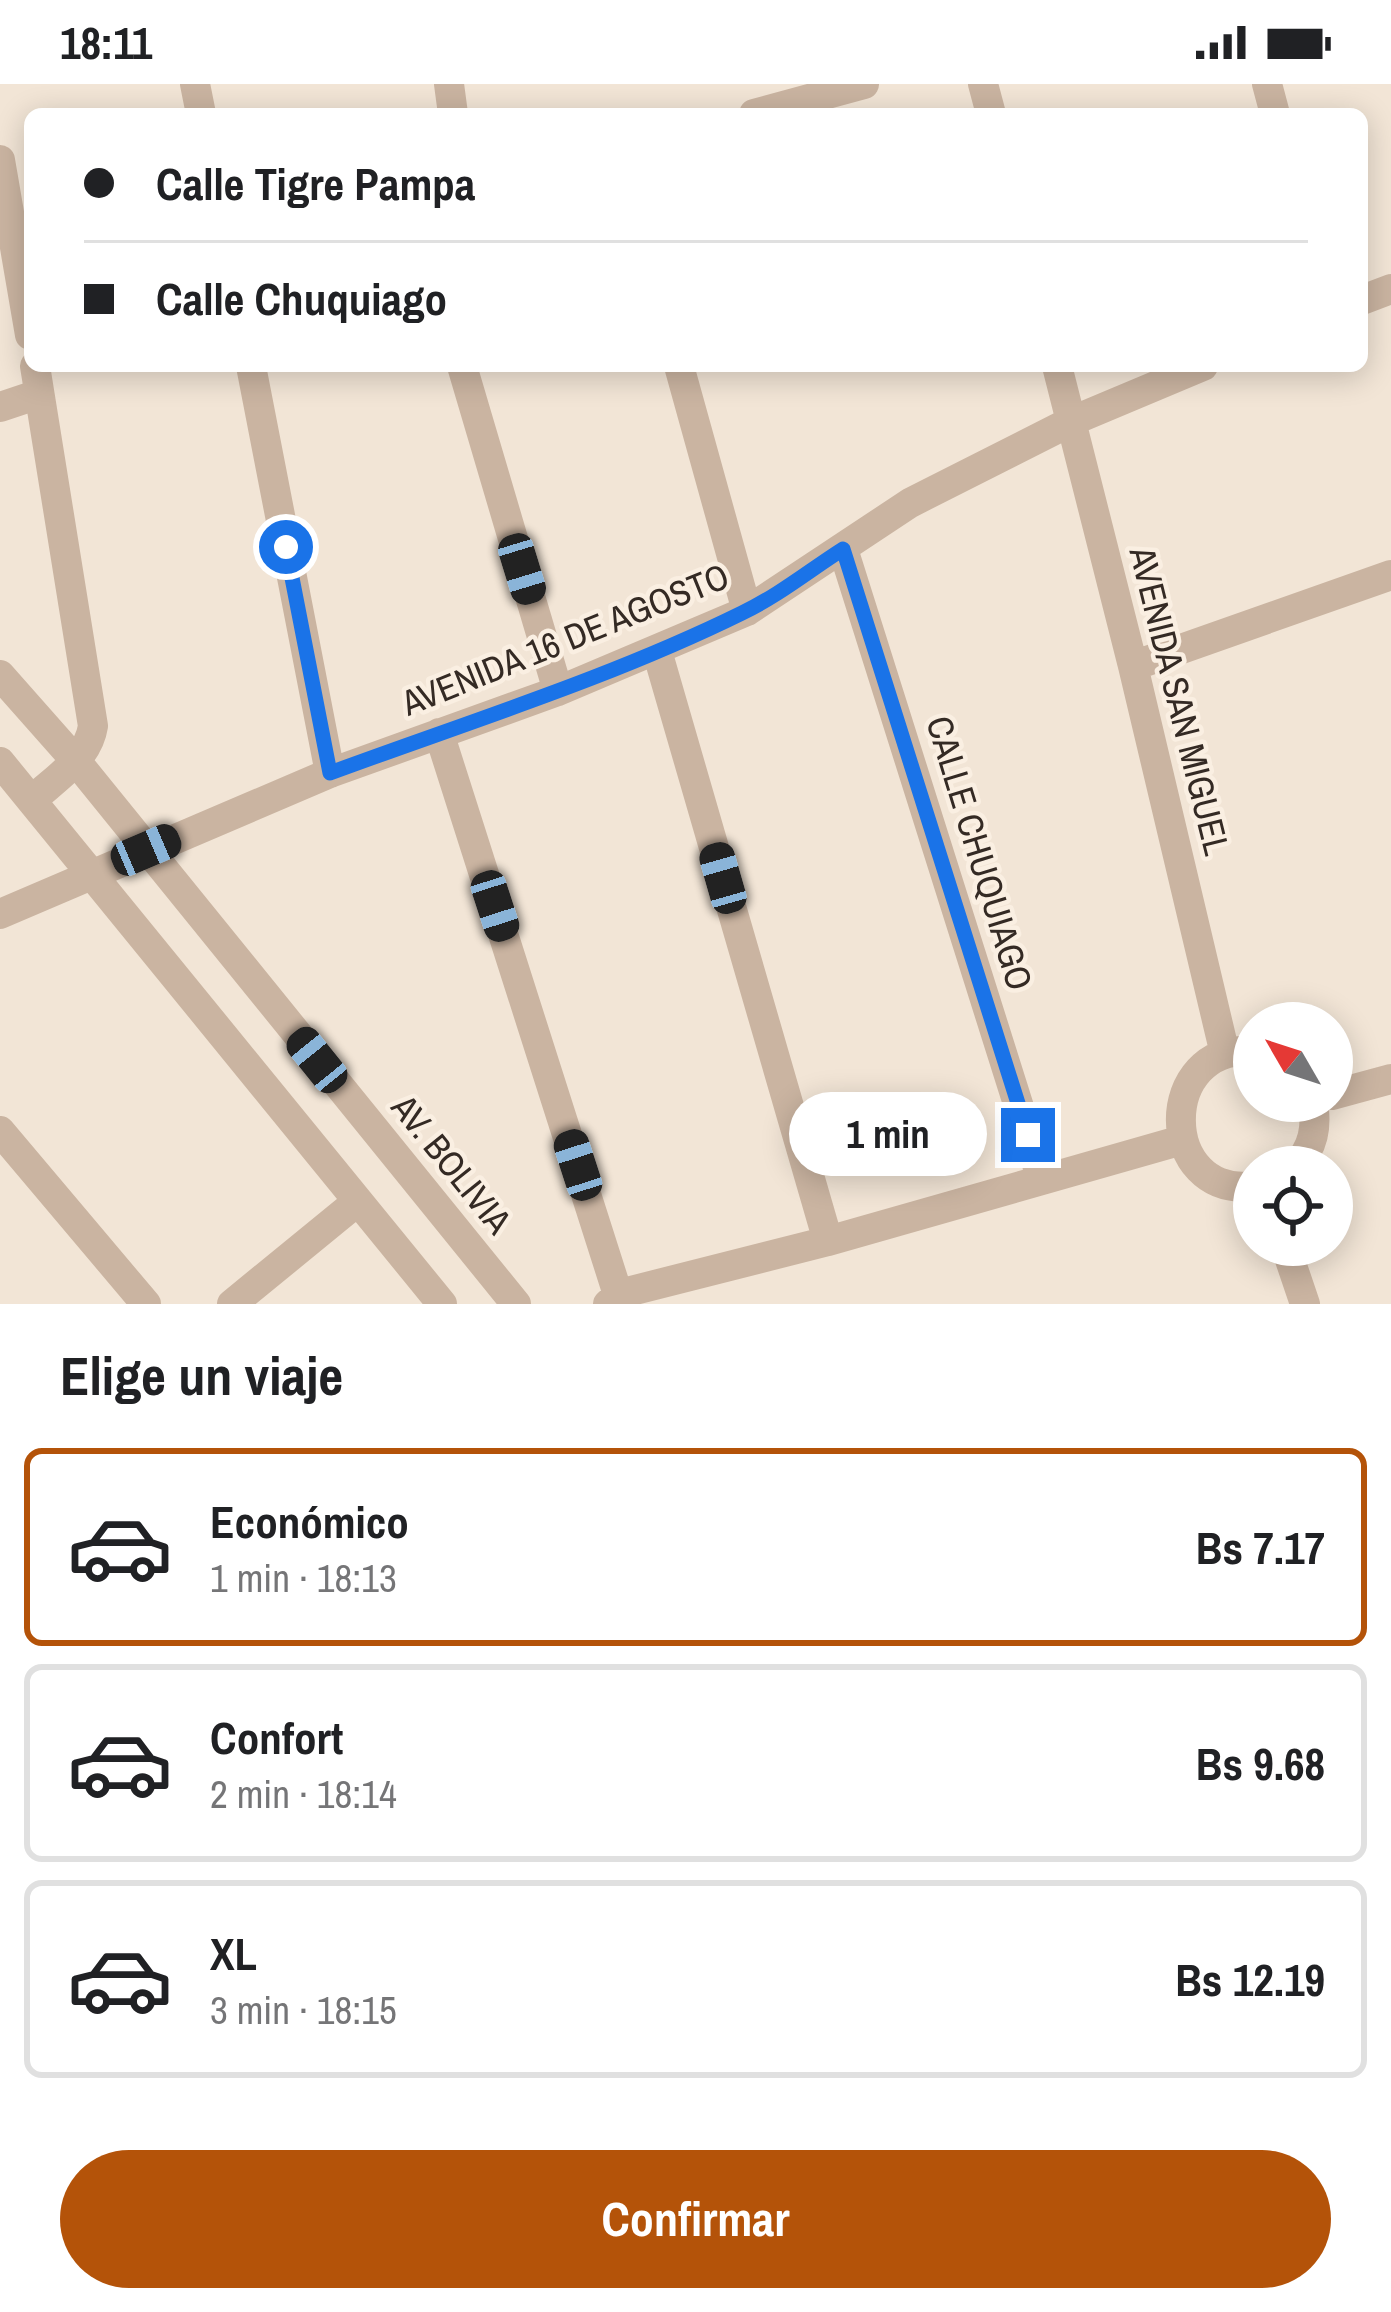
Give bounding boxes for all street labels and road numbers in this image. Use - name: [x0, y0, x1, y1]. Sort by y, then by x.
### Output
- street label: AVENIDA SAN MIGUEL: [1118, 541, 1242, 860]
- street label: AVENIDA 16 DE AGOSTO: [394, 551, 736, 727]
- street label: CALLE CHUQUIAGO: [916, 710, 1044, 996]
- street label: AV. BOLIVIA: [381, 1084, 523, 1244]

